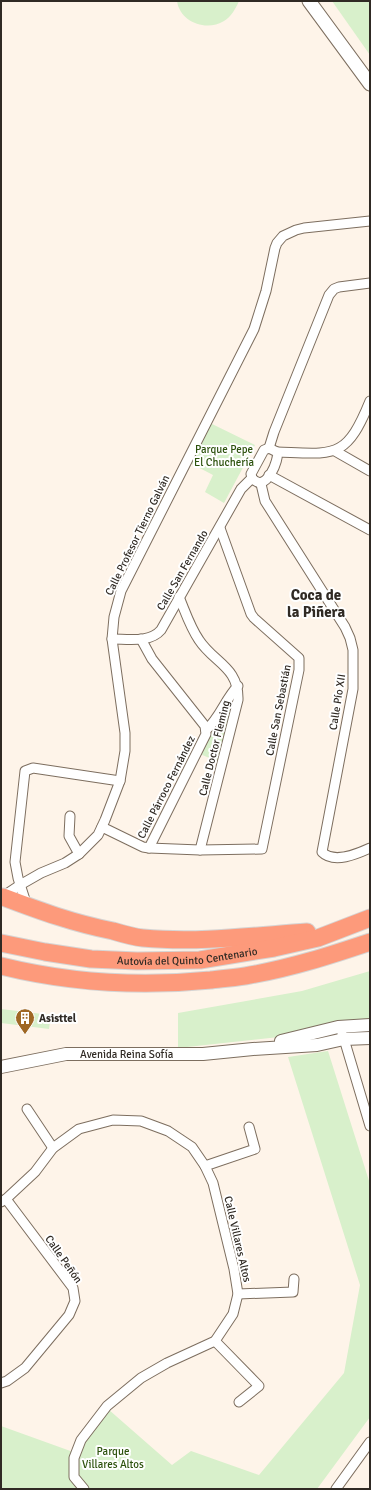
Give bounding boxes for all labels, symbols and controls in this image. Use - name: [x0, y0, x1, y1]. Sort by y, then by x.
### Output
- park label: Parque Pepe El Chuchería: [194, 443, 254, 469]
- street label: Calle Profesor Tierno Galván: [103, 473, 172, 598]
- street label: Calle San Fernando: [154, 528, 211, 613]
- district label: Coca de la Piñera: [287, 586, 345, 621]
- street label: Calle San Sebastián: [263, 663, 294, 757]
- street label: Calle Pío XII: [327, 673, 348, 731]
- street label: Calle Doctor Fleming: [196, 699, 233, 797]
- street label: Calle Párroco Fernández: [135, 734, 198, 841]
- street label: Autovía del Quinto Centenario: [117, 945, 259, 968]
- building icon: Asisttel: [14, 1007, 36, 1035]
- place label: Asisttel: [39, 1012, 77, 1025]
- street label: Avenida Reina Sofía: [80, 1048, 174, 1061]
- street label: Calle Villares Altos: [221, 1195, 254, 1284]
- street label: Calle Peñón: [42, 1233, 85, 1286]
- park label: Parque Villares Altos: [82, 1445, 144, 1471]

